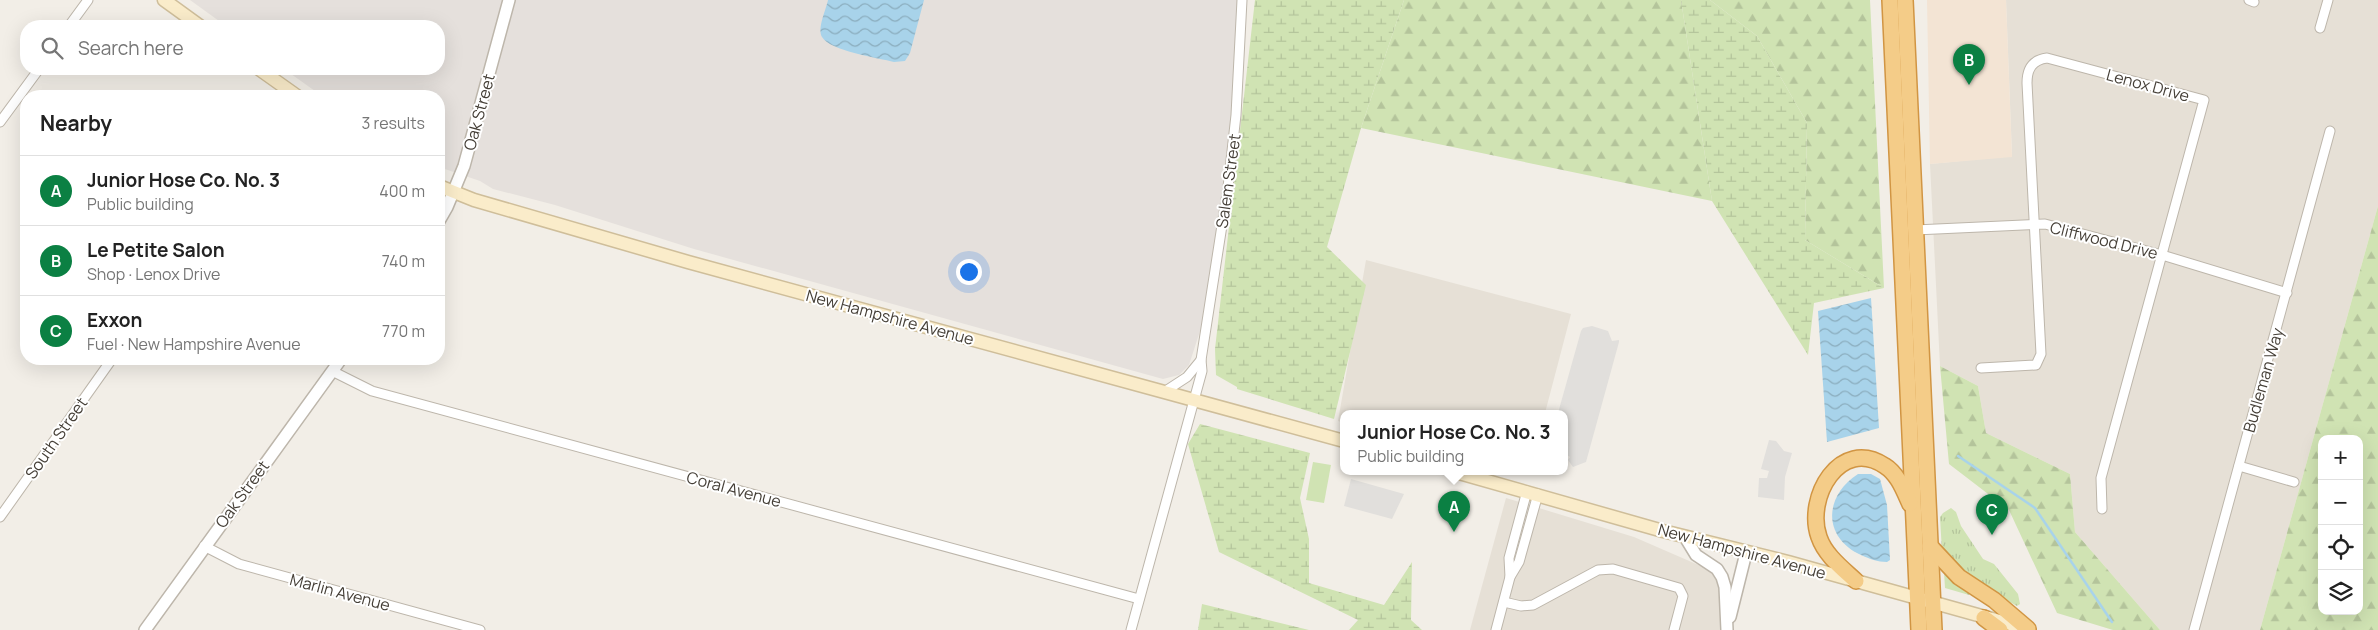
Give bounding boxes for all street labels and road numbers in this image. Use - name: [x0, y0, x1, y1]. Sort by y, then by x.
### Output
- street label: Lenox Drive: [2104, 63, 2192, 107]
- street label: Oak Street: [458, 71, 500, 153]
- street label: Salem Street: [1210, 132, 1246, 230]
- street label: Cliffwood Drive: [2048, 216, 2160, 264]
- street label: New Hampshire Avenue: [804, 284, 976, 350]
- street label: Budleman Way: [2238, 325, 2289, 435]
- street label: South Street: [20, 393, 92, 483]
- street label: Oak Street: [210, 456, 274, 532]
- street label: Coral Avenue: [684, 466, 784, 512]
- street label: New Hampshire Avenue: [1656, 518, 1828, 584]
- street label: Marlin Avenue: [287, 568, 393, 616]

